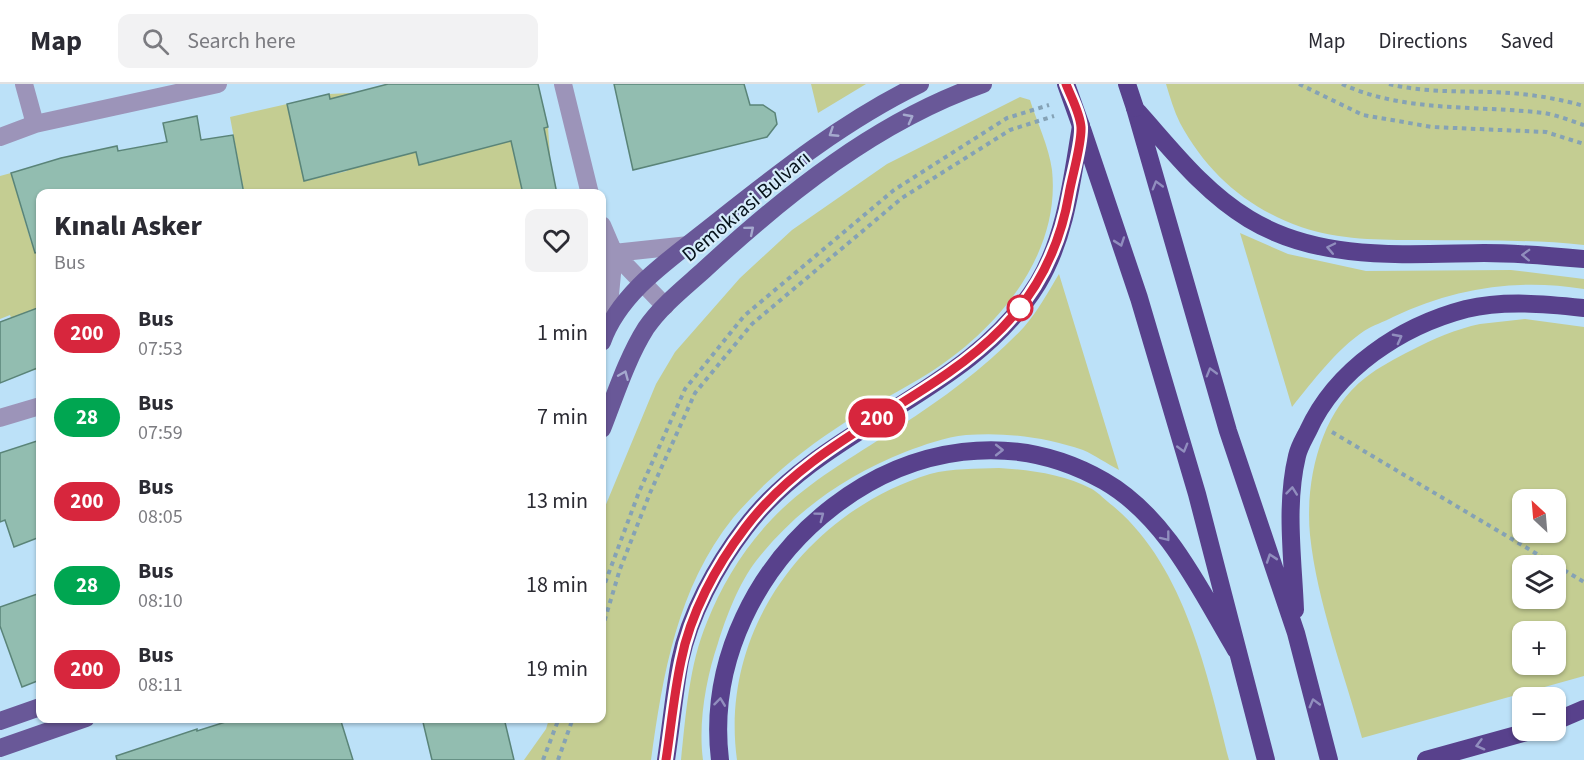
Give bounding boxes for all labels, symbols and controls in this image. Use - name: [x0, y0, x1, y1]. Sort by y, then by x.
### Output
- search box: [118, 14, 538, 68]
- text: Map: [30, 21, 82, 61]
- icon: search: [139, 25, 172, 58]
- text: Search here: [187, 25, 296, 57]
- text: Map: [1308, 26, 1346, 56]
- text: Directions: [1379, 26, 1467, 56]
- text: Saved: [1500, 26, 1554, 56]
- one-way arrow: [903, 114, 914, 125]
- one-way arrow: [829, 126, 840, 137]
- street label: Demokrasi Bulvarı: [675, 143, 817, 269]
- one-way arrow: [1152, 180, 1164, 191]
- text: Kınalı Asker: [54, 206, 202, 246]
- button: heart: [525, 209, 588, 272]
- one-way arrow: [743, 226, 754, 237]
- one-way arrow: [1113, 236, 1125, 246]
- one-way arrow: [1326, 243, 1336, 256]
- text: Bus: [54, 249, 85, 277]
- one-way arrow: [1521, 249, 1530, 261]
- unlabelled marker: [1007, 295, 1033, 321]
- text: Bus: [138, 303, 174, 335]
- text: 1 min: [537, 317, 588, 349]
- text: 200: [70, 318, 104, 348]
- one-way arrow: [1392, 334, 1402, 345]
- text: 07:53: [138, 335, 183, 363]
- one-way arrow: [1206, 367, 1218, 378]
- one-way arrow: [617, 370, 629, 381]
- text: Bus: [138, 387, 174, 419]
- line badge: 200: [842, 398, 912, 438]
- text: 7 min: [537, 401, 588, 433]
- text: 28: [76, 402, 98, 432]
- text: 200: [860, 403, 894, 433]
- text: 07:59: [138, 419, 183, 447]
- one-way arrow: [1176, 442, 1188, 453]
- one-way arrow: [994, 444, 1003, 456]
- text: Bus: [138, 471, 174, 503]
- text: 13 min: [526, 485, 588, 517]
- text: 200: [70, 486, 104, 516]
- one-way arrow: [1285, 486, 1297, 496]
- north arrow: [1512, 489, 1566, 543]
- map controls: [1512, 489, 1566, 741]
- text: 08:05: [138, 503, 183, 531]
- one-way arrow: [813, 513, 824, 524]
- one-way arrow: [1158, 531, 1169, 542]
- one-way arrow: [1265, 553, 1278, 564]
- text: Bus: [138, 555, 174, 587]
- button: layers: [1512, 555, 1566, 609]
- text: 18 min: [526, 569, 588, 601]
- text: 28: [76, 570, 98, 600]
- text: 08:10: [138, 587, 183, 615]
- button: +: [1512, 621, 1566, 675]
- text: Bus: [138, 639, 174, 671]
- text: 19 min: [526, 653, 588, 685]
- text: 200: [70, 654, 104, 684]
- text: 08:11: [138, 671, 183, 699]
- button: −: [1512, 687, 1566, 741]
- one-way arrow: [713, 697, 726, 706]
- one-way arrow: [1309, 699, 1322, 709]
- one-way arrow: [1475, 738, 1485, 751]

